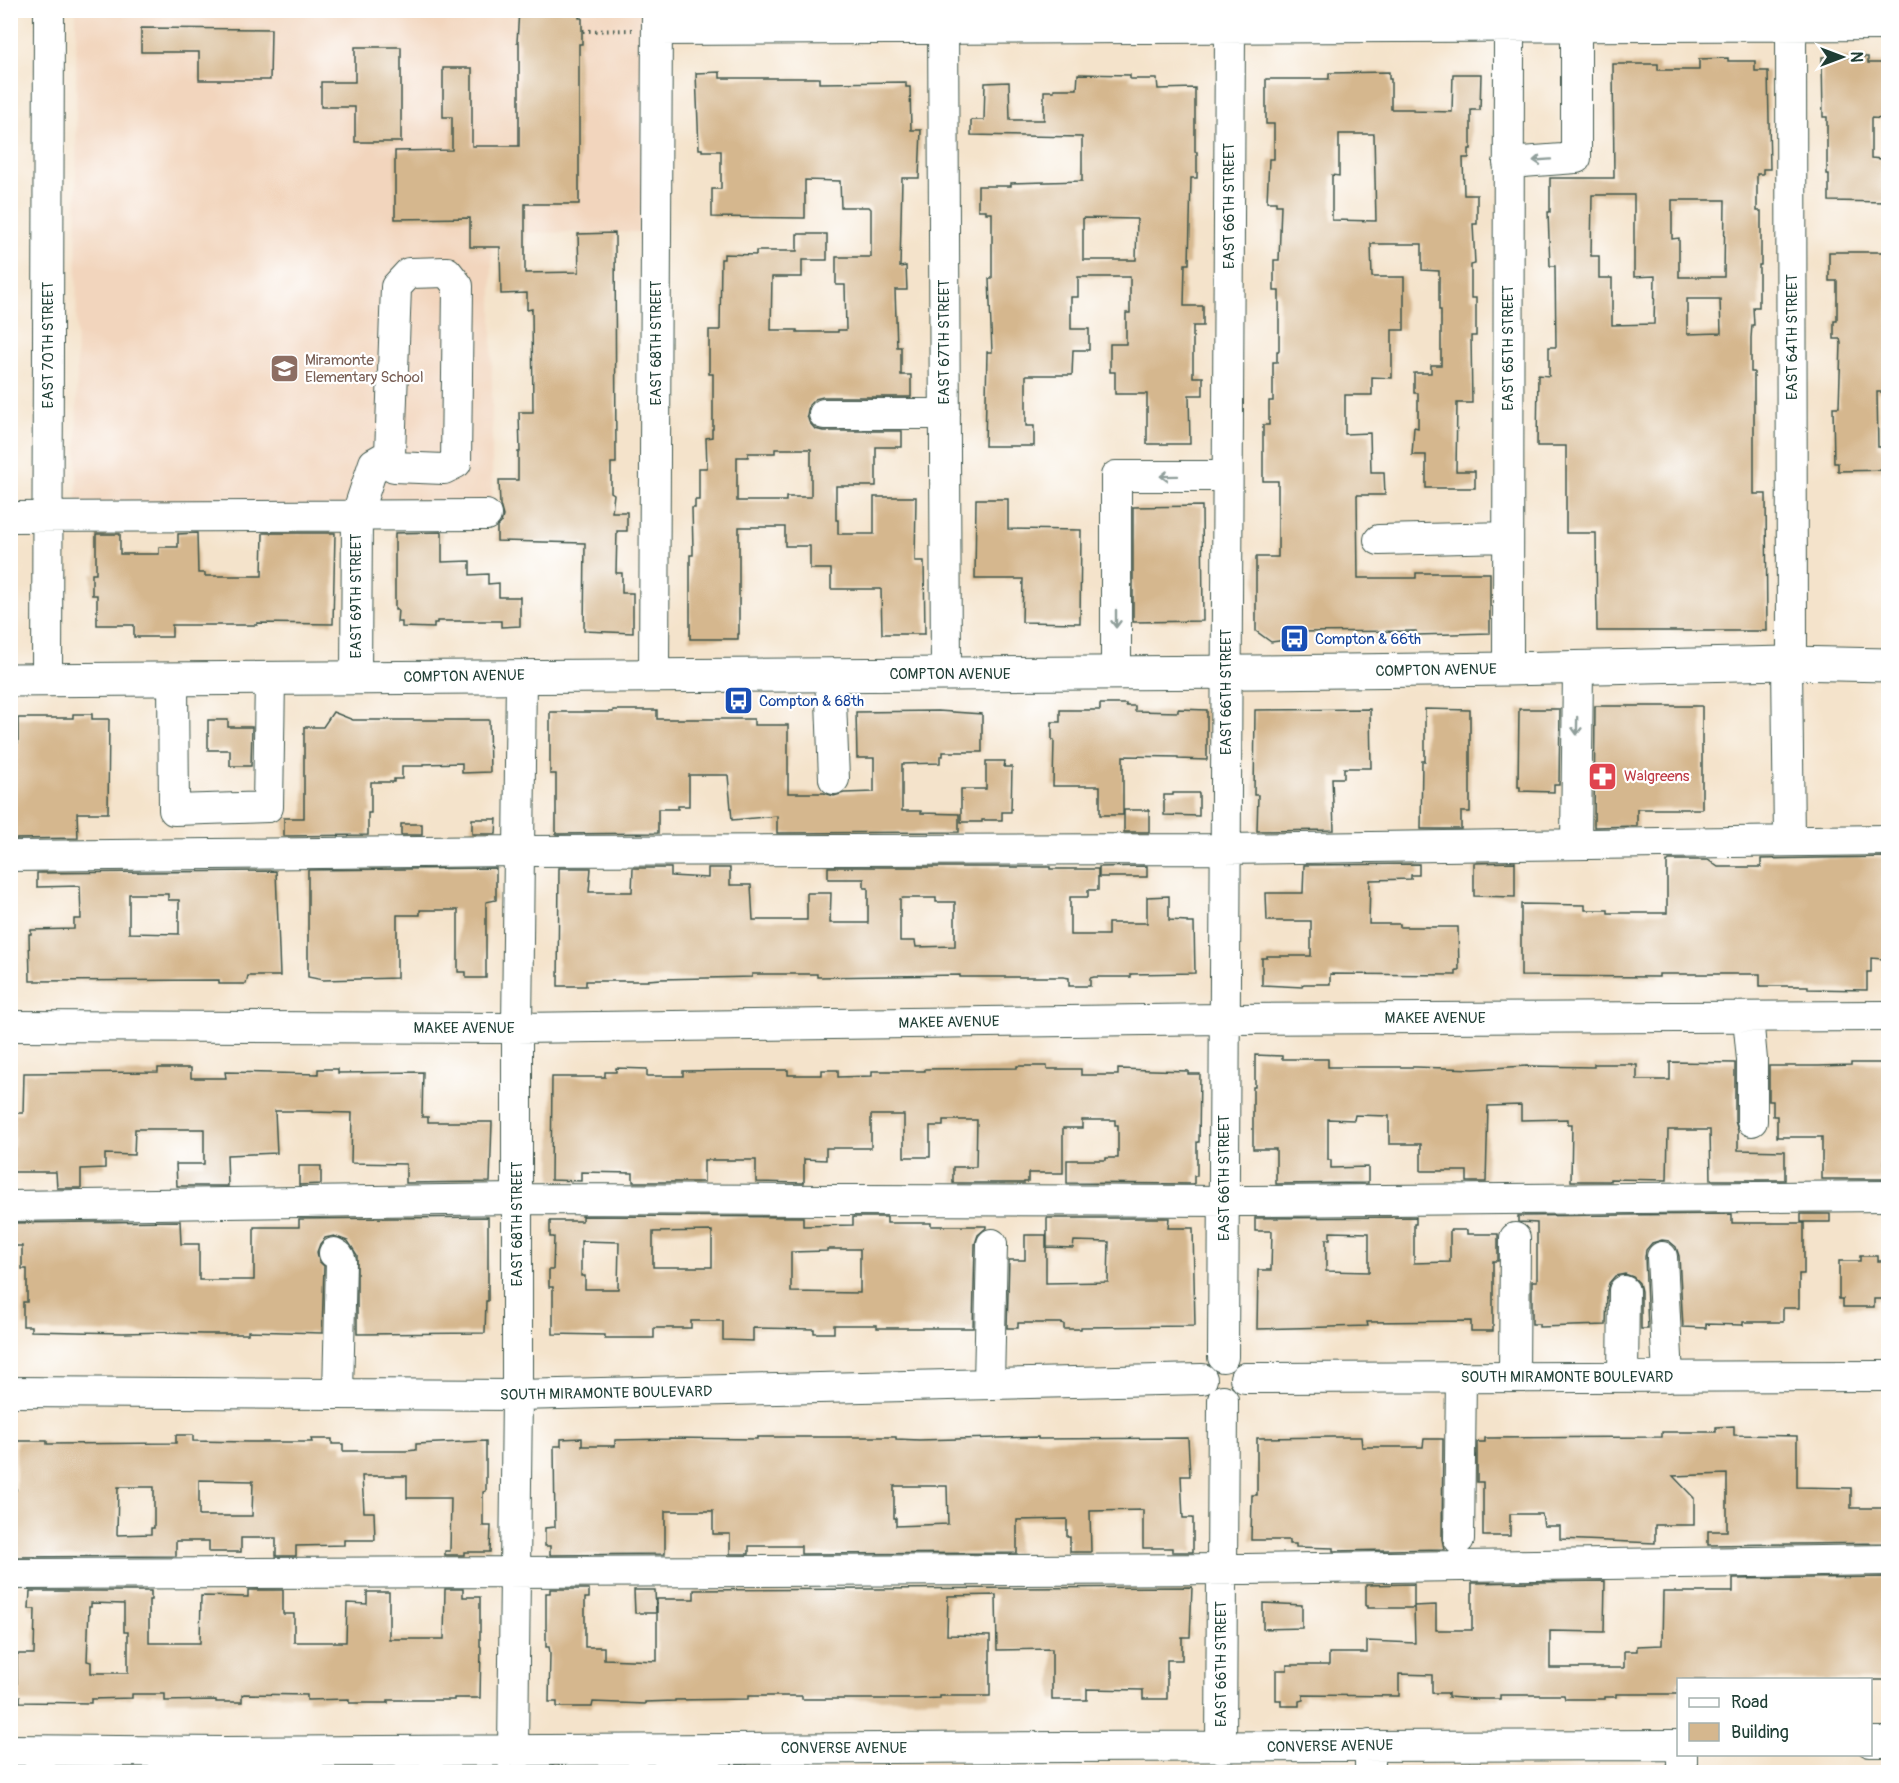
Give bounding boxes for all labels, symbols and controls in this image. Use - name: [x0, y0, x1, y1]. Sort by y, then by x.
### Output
- north arrow: [1812, 27, 1872, 87]
- text: N: [1846, 52, 1866, 63]
- street label: EAST 66TH STREET: [1220, 143, 1239, 269]
- one-way arrow: [1533, 155, 1553, 166]
- street label: EAST 64TH STREET: [1783, 274, 1802, 400]
- street label: EAST 67TH STREET: [935, 279, 954, 405]
- street label: EAST 68TH STREET: [647, 281, 666, 405]
- street label: EAST 70TH STREET: [39, 282, 58, 408]
- street label: EAST 65TH STREET: [1499, 285, 1518, 411]
- place label: Miramonte Elementary School: [305, 351, 424, 387]
- school or university icon: Miramonte Elementary School: [268, 353, 300, 385]
- one-way arrow: [1159, 470, 1179, 482]
- street label: EAST 69TH STREET: [347, 533, 366, 659]
- one-way arrow: [1110, 608, 1122, 628]
- bus stop icon: Compton & 66th: [1278, 623, 1310, 655]
- street label: EAST 66TH STREET: [1217, 629, 1236, 755]
- place label: Compton & 66th: [1315, 630, 1421, 649]
- street label: COMPTON AVENUE: [1375, 660, 1497, 681]
- street label: COMPTON AVENUE: [889, 665, 1011, 684]
- street label: COMPTON AVENUE: [403, 666, 525, 687]
- bus stop icon: Compton & 68th: [722, 685, 754, 717]
- place label: Compton & 68th: [759, 692, 864, 711]
- one-way arrow: [1572, 716, 1583, 736]
- pharmacy icon: Walgreens: [1587, 760, 1619, 792]
- place label: Walgreens: [1624, 767, 1690, 786]
- street label: MAKEE AVENUE: [1384, 1009, 1486, 1028]
- street label: MAKEE AVENUE: [898, 1012, 1000, 1033]
- street label: MAKEE AVENUE: [413, 1019, 515, 1038]
- street label: EAST 66TH STREET: [1215, 1115, 1234, 1241]
- street label: EAST 68TH STREET: [508, 1162, 527, 1286]
- street label: SOUTH MIRAMONTE BOULEVARD: [1461, 1368, 1673, 1387]
- street label: SOUTH MIRAMONTE BOULEVARD: [500, 1382, 712, 1405]
- street label: EAST 66TH STREET: [1212, 1601, 1231, 1727]
- legend: [1677, 1678, 1872, 1756]
- text: Road: [1731, 1691, 1768, 1714]
- text: Building: [1731, 1721, 1789, 1744]
- street label: CONVERSE AVENUE: [1267, 1736, 1394, 1757]
- street label: CONVERSE AVENUE: [781, 1739, 907, 1758]

